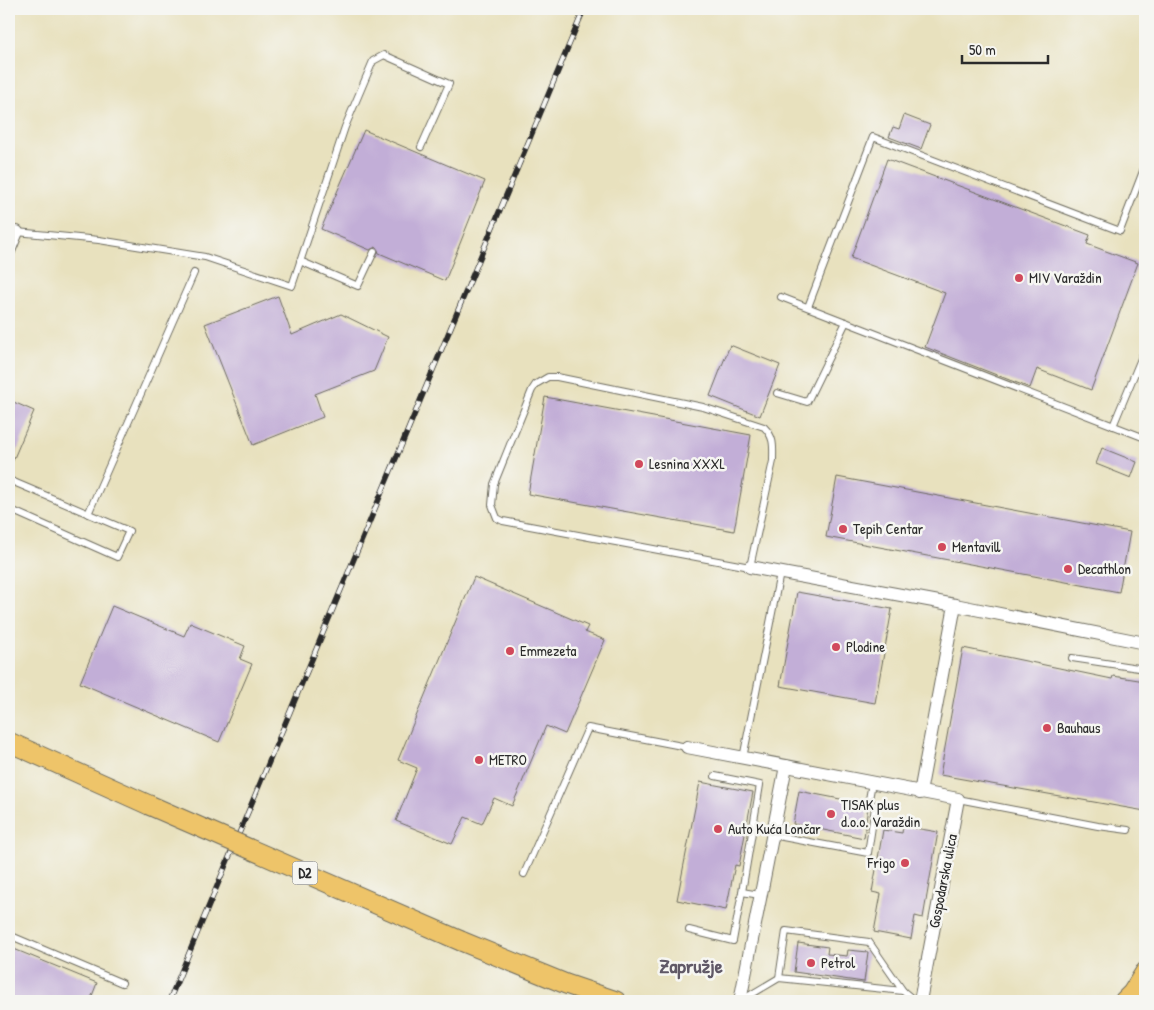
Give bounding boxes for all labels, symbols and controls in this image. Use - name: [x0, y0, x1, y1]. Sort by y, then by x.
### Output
- scale bar: [962, 32, 1048, 64]
- text: 50 m: [969, 39, 996, 60]
- place label: MIV Varaždin: [1029, 267, 1102, 288]
- marker: MIV Varaždin: [1013, 272, 1025, 284]
- place label: Lesnina XXXL: [649, 453, 726, 474]
- marker: Lesnina XXXL: [633, 458, 645, 470]
- place label: Tepih Centar: [853, 518, 924, 539]
- marker: Tepih Centar: [837, 523, 849, 535]
- place label: Mentavill: [952, 536, 1001, 557]
- marker: Mentavill: [936, 541, 948, 553]
- place label: Decathlon: [1078, 558, 1131, 579]
- marker: Decathlon: [1062, 563, 1074, 575]
- place label: Plodine: [846, 636, 885, 657]
- place label: Emmezeta: [520, 640, 577, 661]
- marker: Plodine: [830, 641, 842, 653]
- marker: Emmezeta: [504, 645, 516, 657]
- place label: Bauhaus: [1057, 717, 1101, 738]
- marker: Bauhaus: [1041, 722, 1053, 734]
- place label: METRO: [489, 749, 527, 770]
- marker: METRO: [473, 754, 485, 766]
- place label: TISAK plus d.o.o. Varaždin: [841, 794, 921, 832]
- marker: TISAK plus d.o.o. Varaždin: [825, 808, 837, 820]
- place label: Auto Kuća Lončar: [728, 818, 821, 839]
- marker: Auto Kuća Lončar: [712, 823, 724, 835]
- street label: Gospodarska ulica: [923, 832, 962, 930]
- place label: Frigo: [867, 852, 895, 873]
- marker: Frigo: [899, 857, 911, 869]
- road number: D2: [292, 861, 318, 884]
- district label: Zapružje: [659, 952, 723, 980]
- place label: Petrol: [821, 952, 855, 973]
- marker: Petrol: [805, 957, 817, 969]

